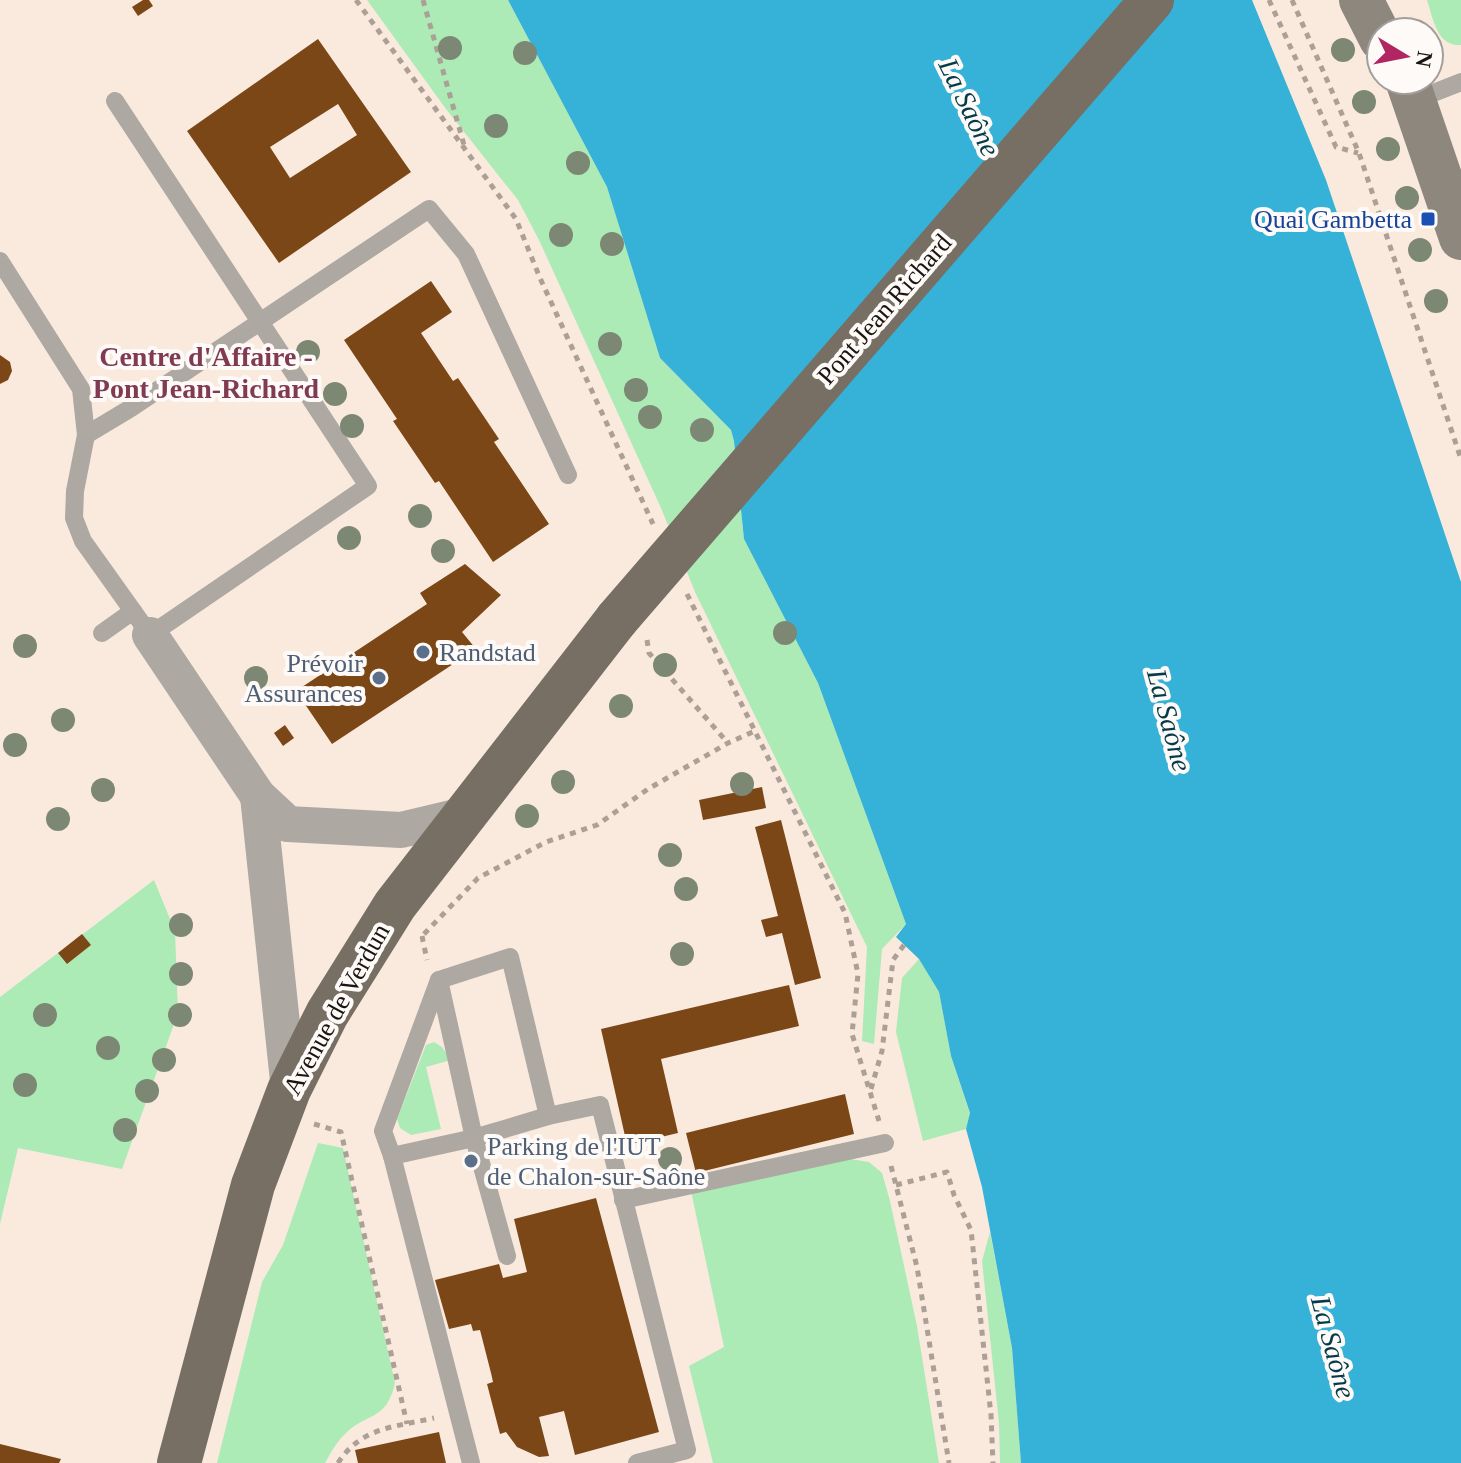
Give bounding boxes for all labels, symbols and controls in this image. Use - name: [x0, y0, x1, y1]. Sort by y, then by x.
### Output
- north arrow: [1365, 16, 1445, 96]
- text: N: [1410, 49, 1438, 69]
- water label: La Saône: [932, 52, 1006, 161]
- place label: Quai Gambetta: [1254, 205, 1412, 234]
- marker: Quai Gambetta: [1419, 210, 1437, 228]
- street label: Pont Jean Richard: [811, 228, 957, 390]
- district label: Centre d'Affaire - Pont Jean-Richard: [93, 341, 320, 404]
- place label: Randstad: [439, 638, 536, 667]
- marker: Randstad: [414, 643, 432, 661]
- place label: Prévoir Assurances: [245, 649, 363, 708]
- water label: La Saône: [1141, 664, 1198, 775]
- marker: Prévoir Assurances: [370, 669, 388, 687]
- street label: Avenue de Verdun: [277, 919, 395, 1100]
- place label: Parking de l'IUT de Chalon-sur-Saône: [487, 1132, 705, 1191]
- marker: Parking de l'IUT de Chalon-sur-Saône: [462, 1152, 480, 1170]
- water label: La Saône: [1305, 1291, 1362, 1402]

